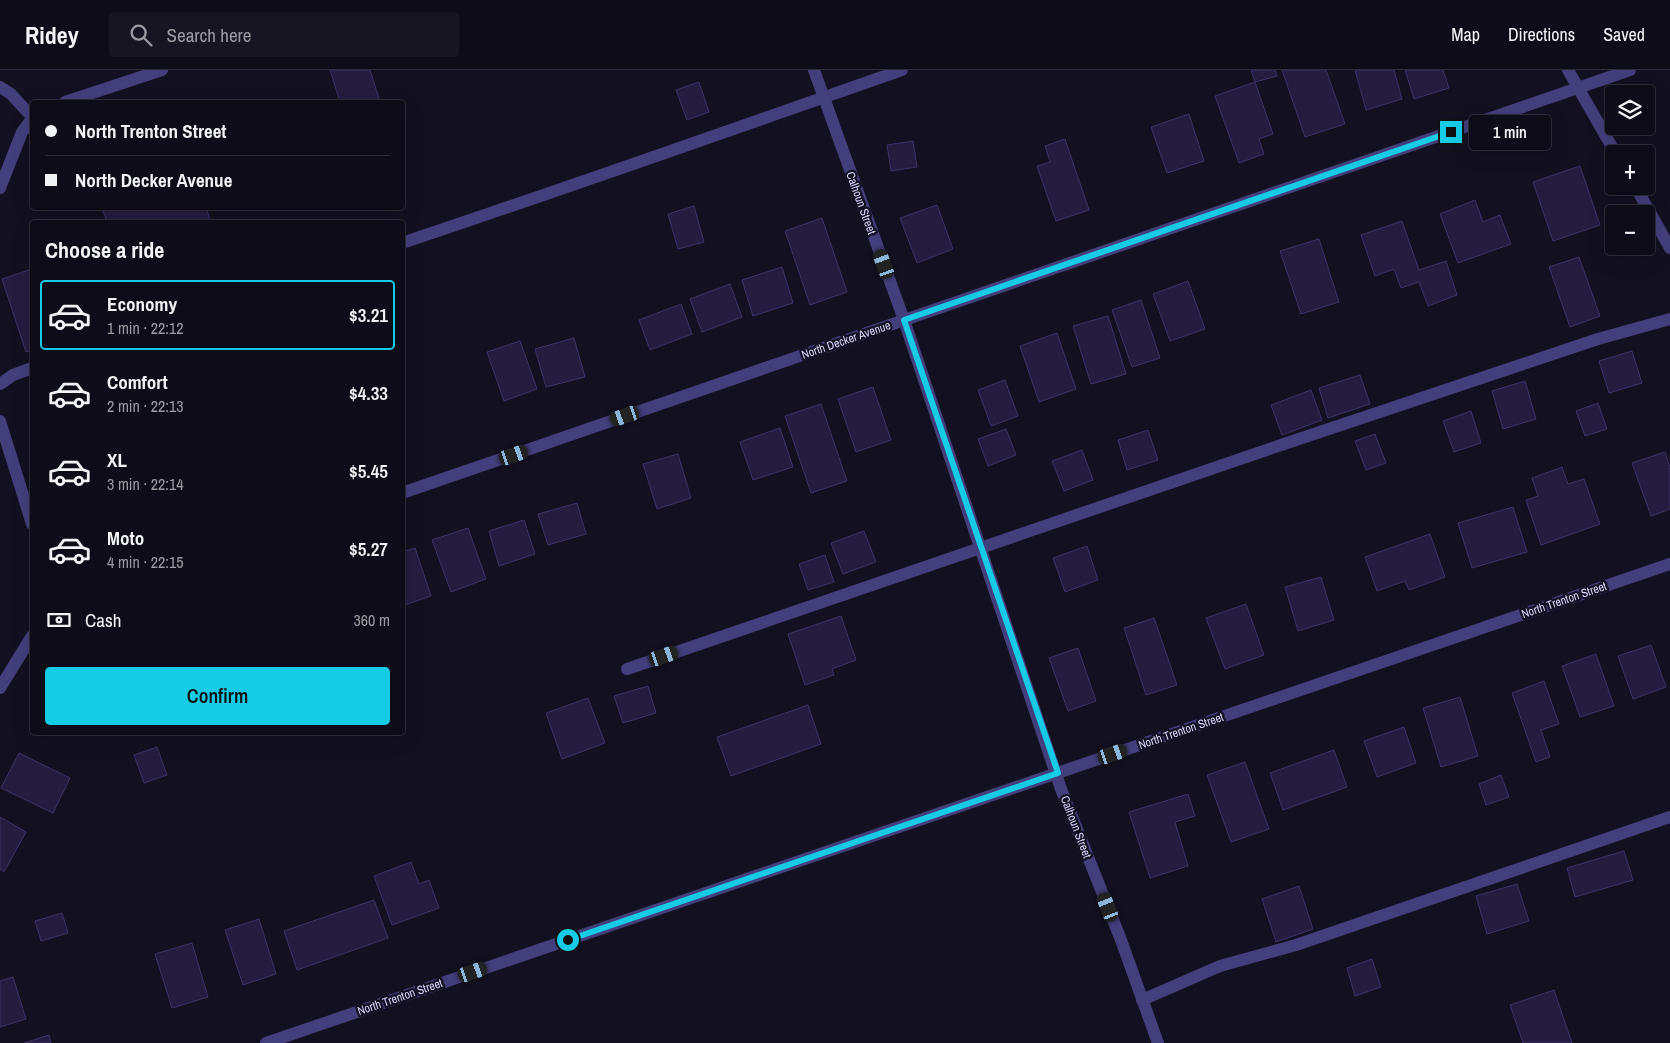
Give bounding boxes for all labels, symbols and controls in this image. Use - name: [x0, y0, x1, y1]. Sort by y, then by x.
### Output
- search box: [109, 12, 459, 57]
- text: Ridey: [25, 19, 79, 51]
- icon: search: [127, 21, 155, 49]
- text: Search here: [167, 22, 251, 48]
- text: Map: [1451, 22, 1480, 47]
- text: Directions: [1508, 22, 1575, 47]
- text: Saved: [1603, 22, 1645, 47]
- map controls: [1605, 85, 1655, 255]
- button: layers: [1605, 85, 1655, 135]
- callout: 1 min: [1468, 114, 1551, 150]
- text: North Trenton Street: [75, 118, 227, 144]
- route end: [1440, 121, 1462, 143]
- text: 1 min: [1493, 121, 1527, 143]
- button: +: [1605, 145, 1655, 195]
- text: North Decker Avenue: [75, 167, 232, 193]
- street label: Calhoun Street: [842, 169, 880, 237]
- button: −: [1605, 205, 1655, 255]
- text: Choose a ride: [45, 235, 164, 265]
- car: [871, 247, 896, 281]
- text: Economy: [107, 291, 177, 317]
- icon: car: [47, 293, 92, 338]
- text: $3.21: [349, 302, 388, 328]
- text: 1 min · 22:12: [107, 317, 184, 339]
- street label: North Decker Avenue: [799, 317, 893, 363]
- text: Comfort: [107, 369, 168, 395]
- icon: car: [47, 371, 92, 416]
- text: $4.33: [349, 380, 388, 406]
- text: 2 min · 22:13: [107, 395, 184, 417]
- car: [608, 404, 641, 428]
- car: [497, 443, 530, 467]
- text: XL: [107, 447, 127, 473]
- icon: car: [47, 449, 92, 494]
- text: $5.45: [349, 458, 388, 484]
- text: 3 min · 22:14: [107, 473, 184, 495]
- text: Moto: [107, 525, 144, 551]
- icon: car: [47, 527, 92, 572]
- text: $5.27: [349, 536, 388, 562]
- text: 4 min · 22:15: [107, 551, 184, 573]
- street label: North Trenton Street: [1519, 578, 1609, 622]
- icon: cash: [45, 606, 73, 634]
- text: Cash: [85, 607, 121, 633]
- text: 360 m: [354, 609, 390, 631]
- car: [647, 644, 680, 668]
- button: Confirm: [45, 667, 390, 725]
- street label: North Trenton Street: [1136, 709, 1226, 753]
- car: [1096, 742, 1129, 766]
- street label: Calhoun Street: [1057, 793, 1095, 861]
- car: [1095, 890, 1120, 924]
- route start: [557, 929, 579, 951]
- car: [456, 960, 489, 984]
- street label: North Trenton Street: [355, 975, 445, 1019]

